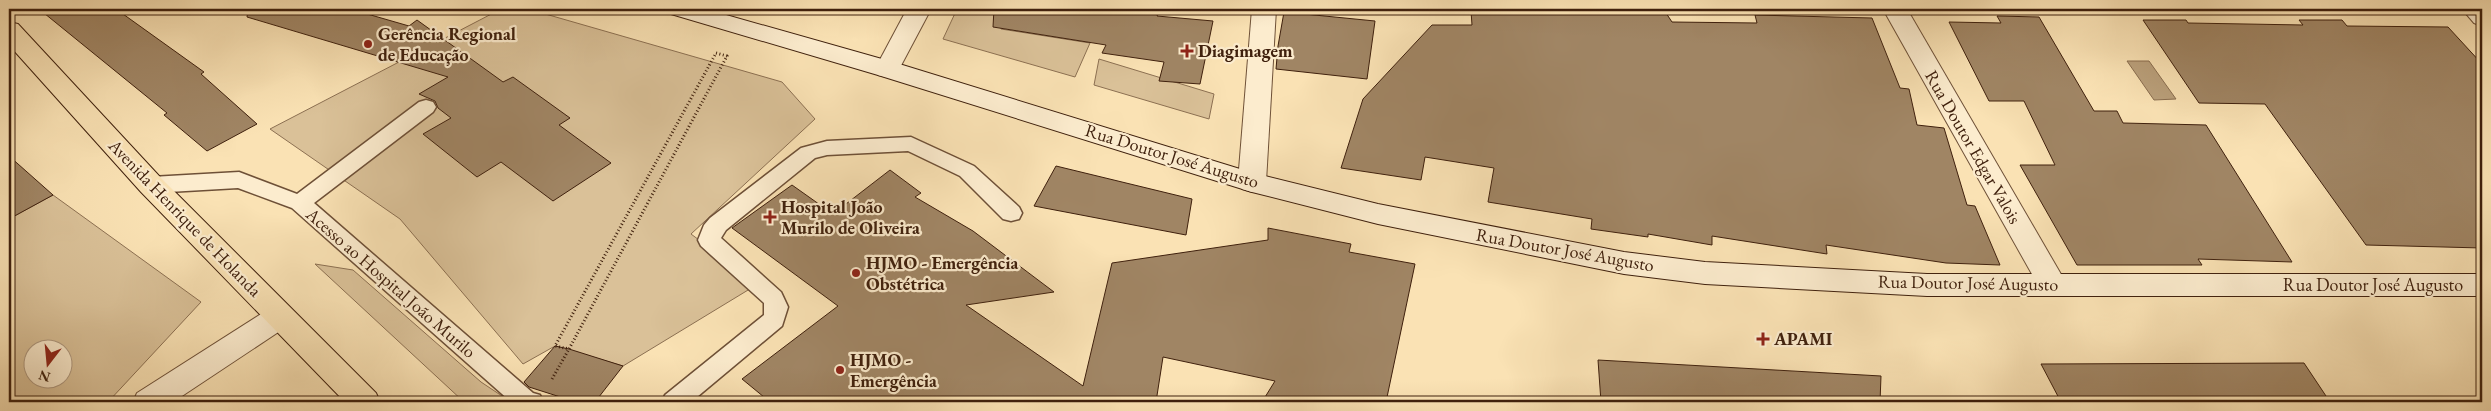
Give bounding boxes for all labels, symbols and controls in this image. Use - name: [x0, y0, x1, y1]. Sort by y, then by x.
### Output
- place label: Gerência Regional de Educação: [378, 22, 516, 66]
- marker: Gerência Regional de Educação: [362, 38, 374, 50]
- place label: Diagimagem: [1198, 39, 1293, 62]
- marker: Diagimagem: [1180, 44, 1194, 58]
- street label: Rua Doutor Edgar Valois: [1920, 66, 2027, 228]
- street label: Rua Doutor José Augusto: [1083, 118, 1262, 193]
- street label: Avenida Henrique de Holanda: [103, 133, 267, 302]
- place label: Hospital João Murilo de Oliveira: [781, 195, 920, 239]
- street label: Acesso ao Hospital João Murilo: [301, 202, 481, 363]
- marker: Hospital João Murilo de Oliveira: [763, 210, 777, 224]
- street label: Rua Doutor José Augusto: [1474, 223, 1656, 277]
- place label: HJMO - Emergência Obstétrica: [866, 251, 1019, 295]
- marker: HJMO - Emergência Obstétrica: [850, 267, 862, 279]
- street label: Rua Doutor José Augusto: [1878, 269, 2058, 296]
- street label: Rua Doutor José Augusto: [2283, 273, 2463, 296]
- place label: APAMI: [1773, 327, 1833, 350]
- marker: APAMI: [1756, 332, 1770, 346]
- north arrow: [22, 338, 72, 388]
- place label: HJMO - Emergência: [850, 348, 937, 392]
- marker: HJMO - Emergência: [834, 364, 846, 376]
- text: N: [36, 366, 52, 387]

